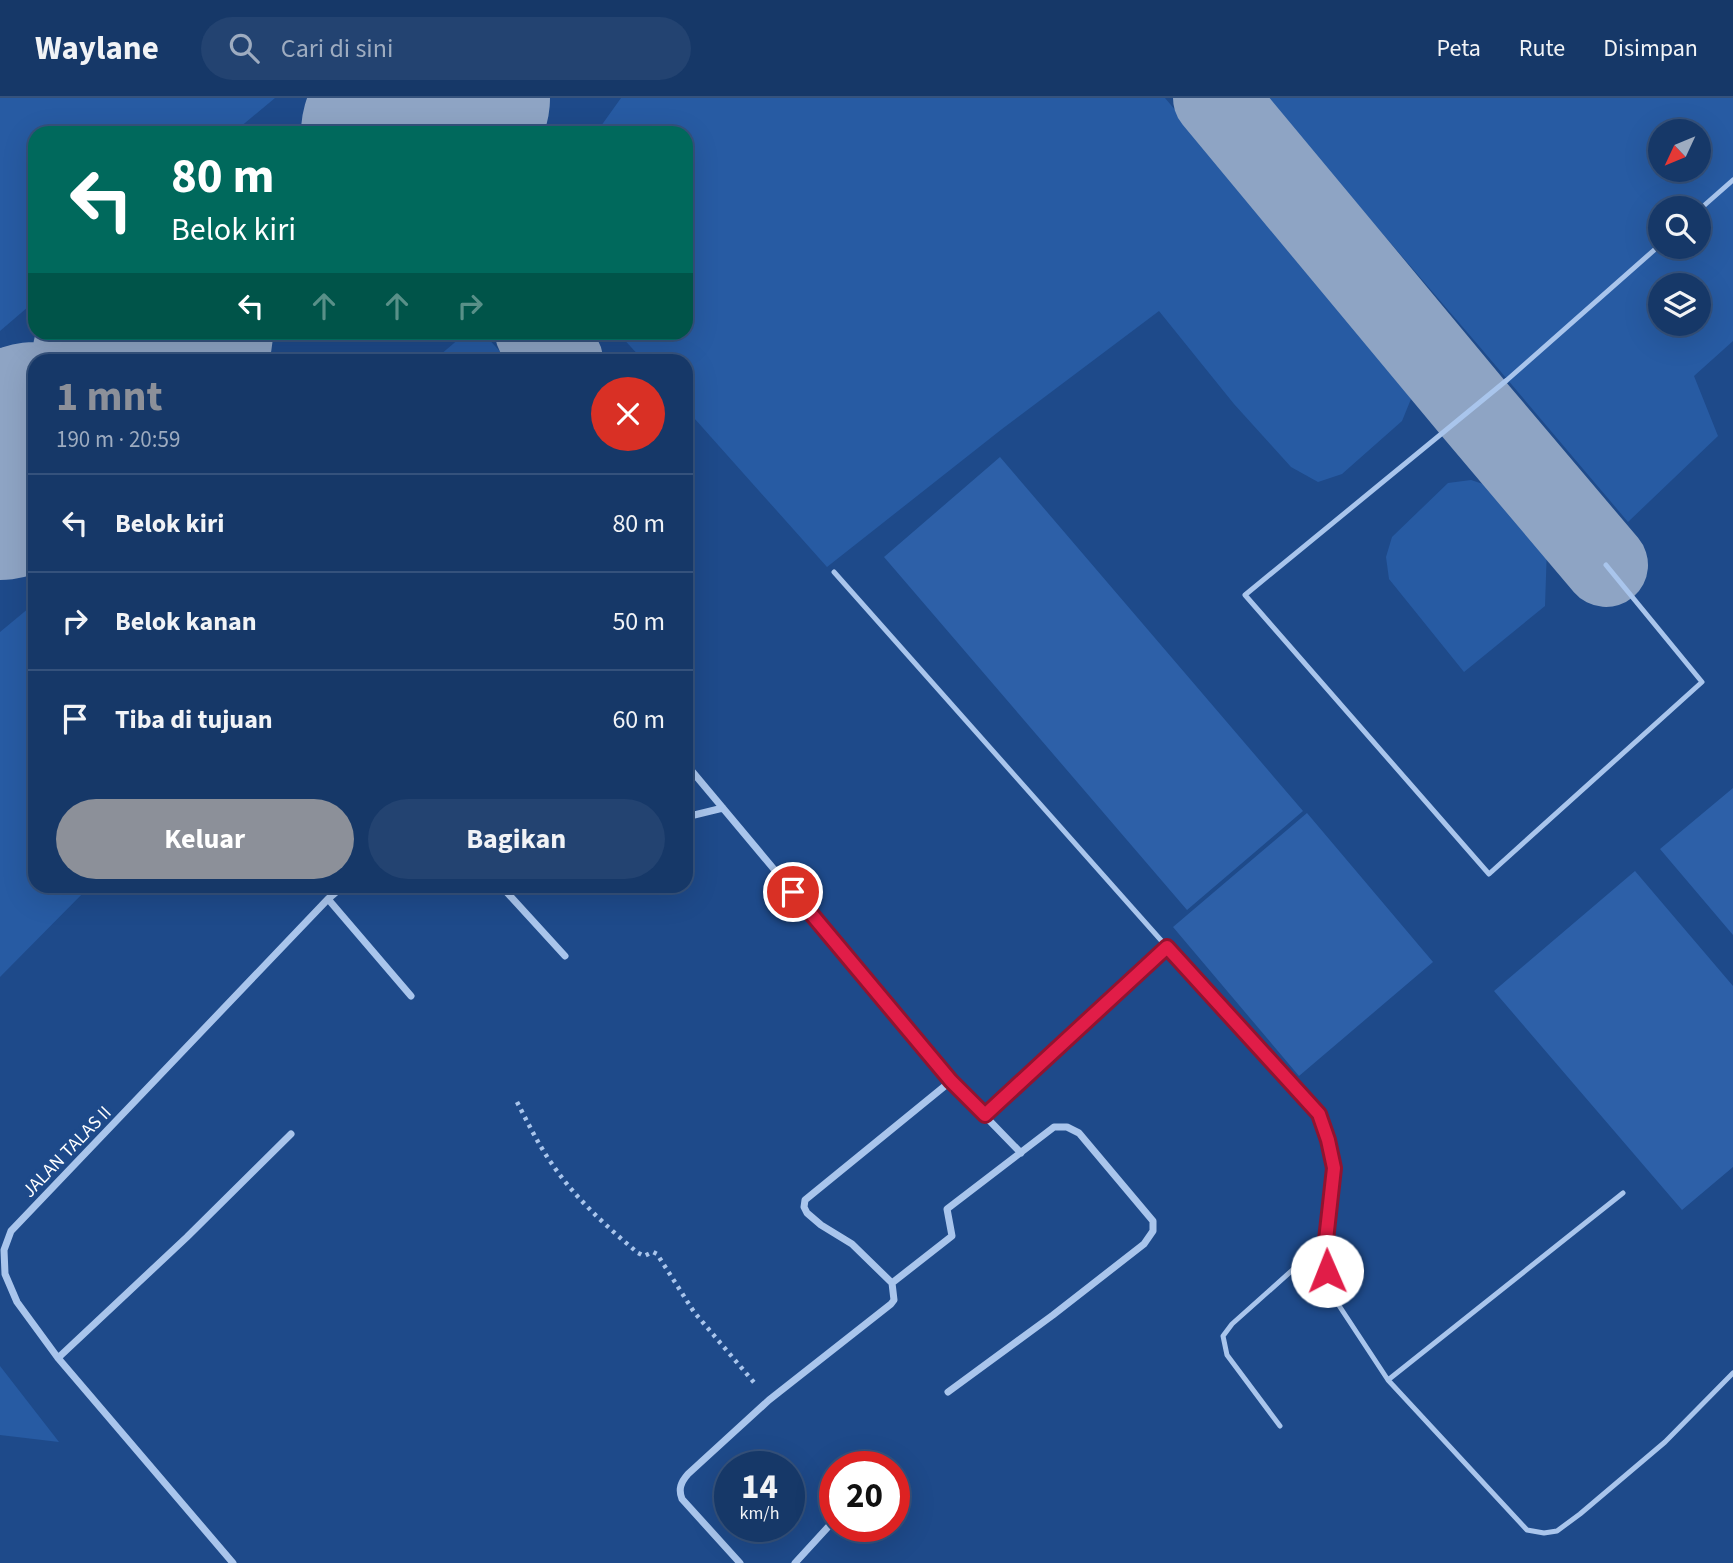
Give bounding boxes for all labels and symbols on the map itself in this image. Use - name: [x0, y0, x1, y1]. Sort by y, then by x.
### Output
- north arrow: [1648, 119, 1712, 182]
- pin: [763, 862, 823, 922]
- street label: JALAN TALAS II: [16, 1100, 118, 1204]
- position arrow: [1290, 1234, 1364, 1308]
- speed limit sign: 20: [819, 1451, 910, 1542]

